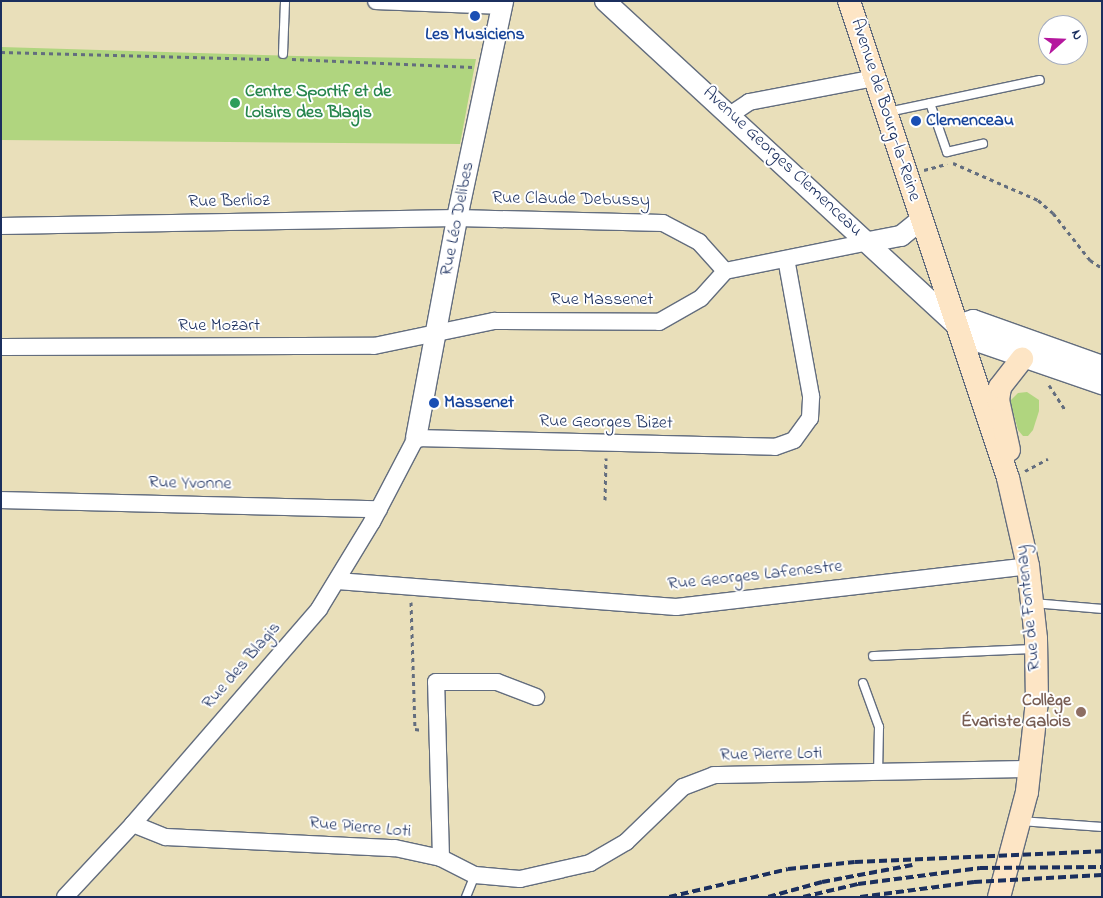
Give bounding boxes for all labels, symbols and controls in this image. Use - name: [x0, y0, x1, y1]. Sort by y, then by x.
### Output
- marker: Les Musiciens: [469, 10, 481, 22]
- north arrow: [1038, 15, 1088, 65]
- street label: Avenue de Bourg-la-Reine: [845, 16, 925, 204]
- place label: Les Musiciens: [425, 24, 525, 46]
- text: N: [1065, 27, 1088, 43]
- place label: Centre Sportif et de Loisirs des Blagis: [245, 82, 391, 125]
- street label: Avenue Georges Clemenceau: [698, 82, 866, 242]
- marker: Centre Sportif et de Loisirs des Blagis: [229, 97, 241, 109]
- place label: Clemenceau: [926, 110, 1014, 132]
- marker: Clemenceau: [910, 115, 922, 127]
- street label: Rue Léo Delibes: [436, 160, 480, 278]
- street label: Rue Claude Debussy: [492, 188, 650, 212]
- street label: Rue Berlioz: [188, 190, 270, 214]
- street label: Rue Massenet: [551, 289, 653, 311]
- street label: Rue Mozart: [178, 315, 260, 337]
- place label: Massenet: [444, 392, 514, 414]
- marker: Massenet: [428, 397, 440, 409]
- street label: Rue Georges Bizet: [539, 411, 673, 435]
- street label: Rue Yvonne: [148, 472, 232, 496]
- street label: Rue de Fontenay: [1012, 544, 1046, 672]
- street label: Rue Georges Lafenestre: [667, 556, 843, 596]
- street label: Rue des Blagis: [198, 618, 286, 714]
- place label: Collège Évariste Galois: [961, 691, 1071, 734]
- marker: Collège Évariste Galois: [1075, 706, 1087, 718]
- street label: Rue Pierre Loti: [720, 743, 822, 767]
- street label: Rue Pierre Loti: [308, 813, 412, 843]

